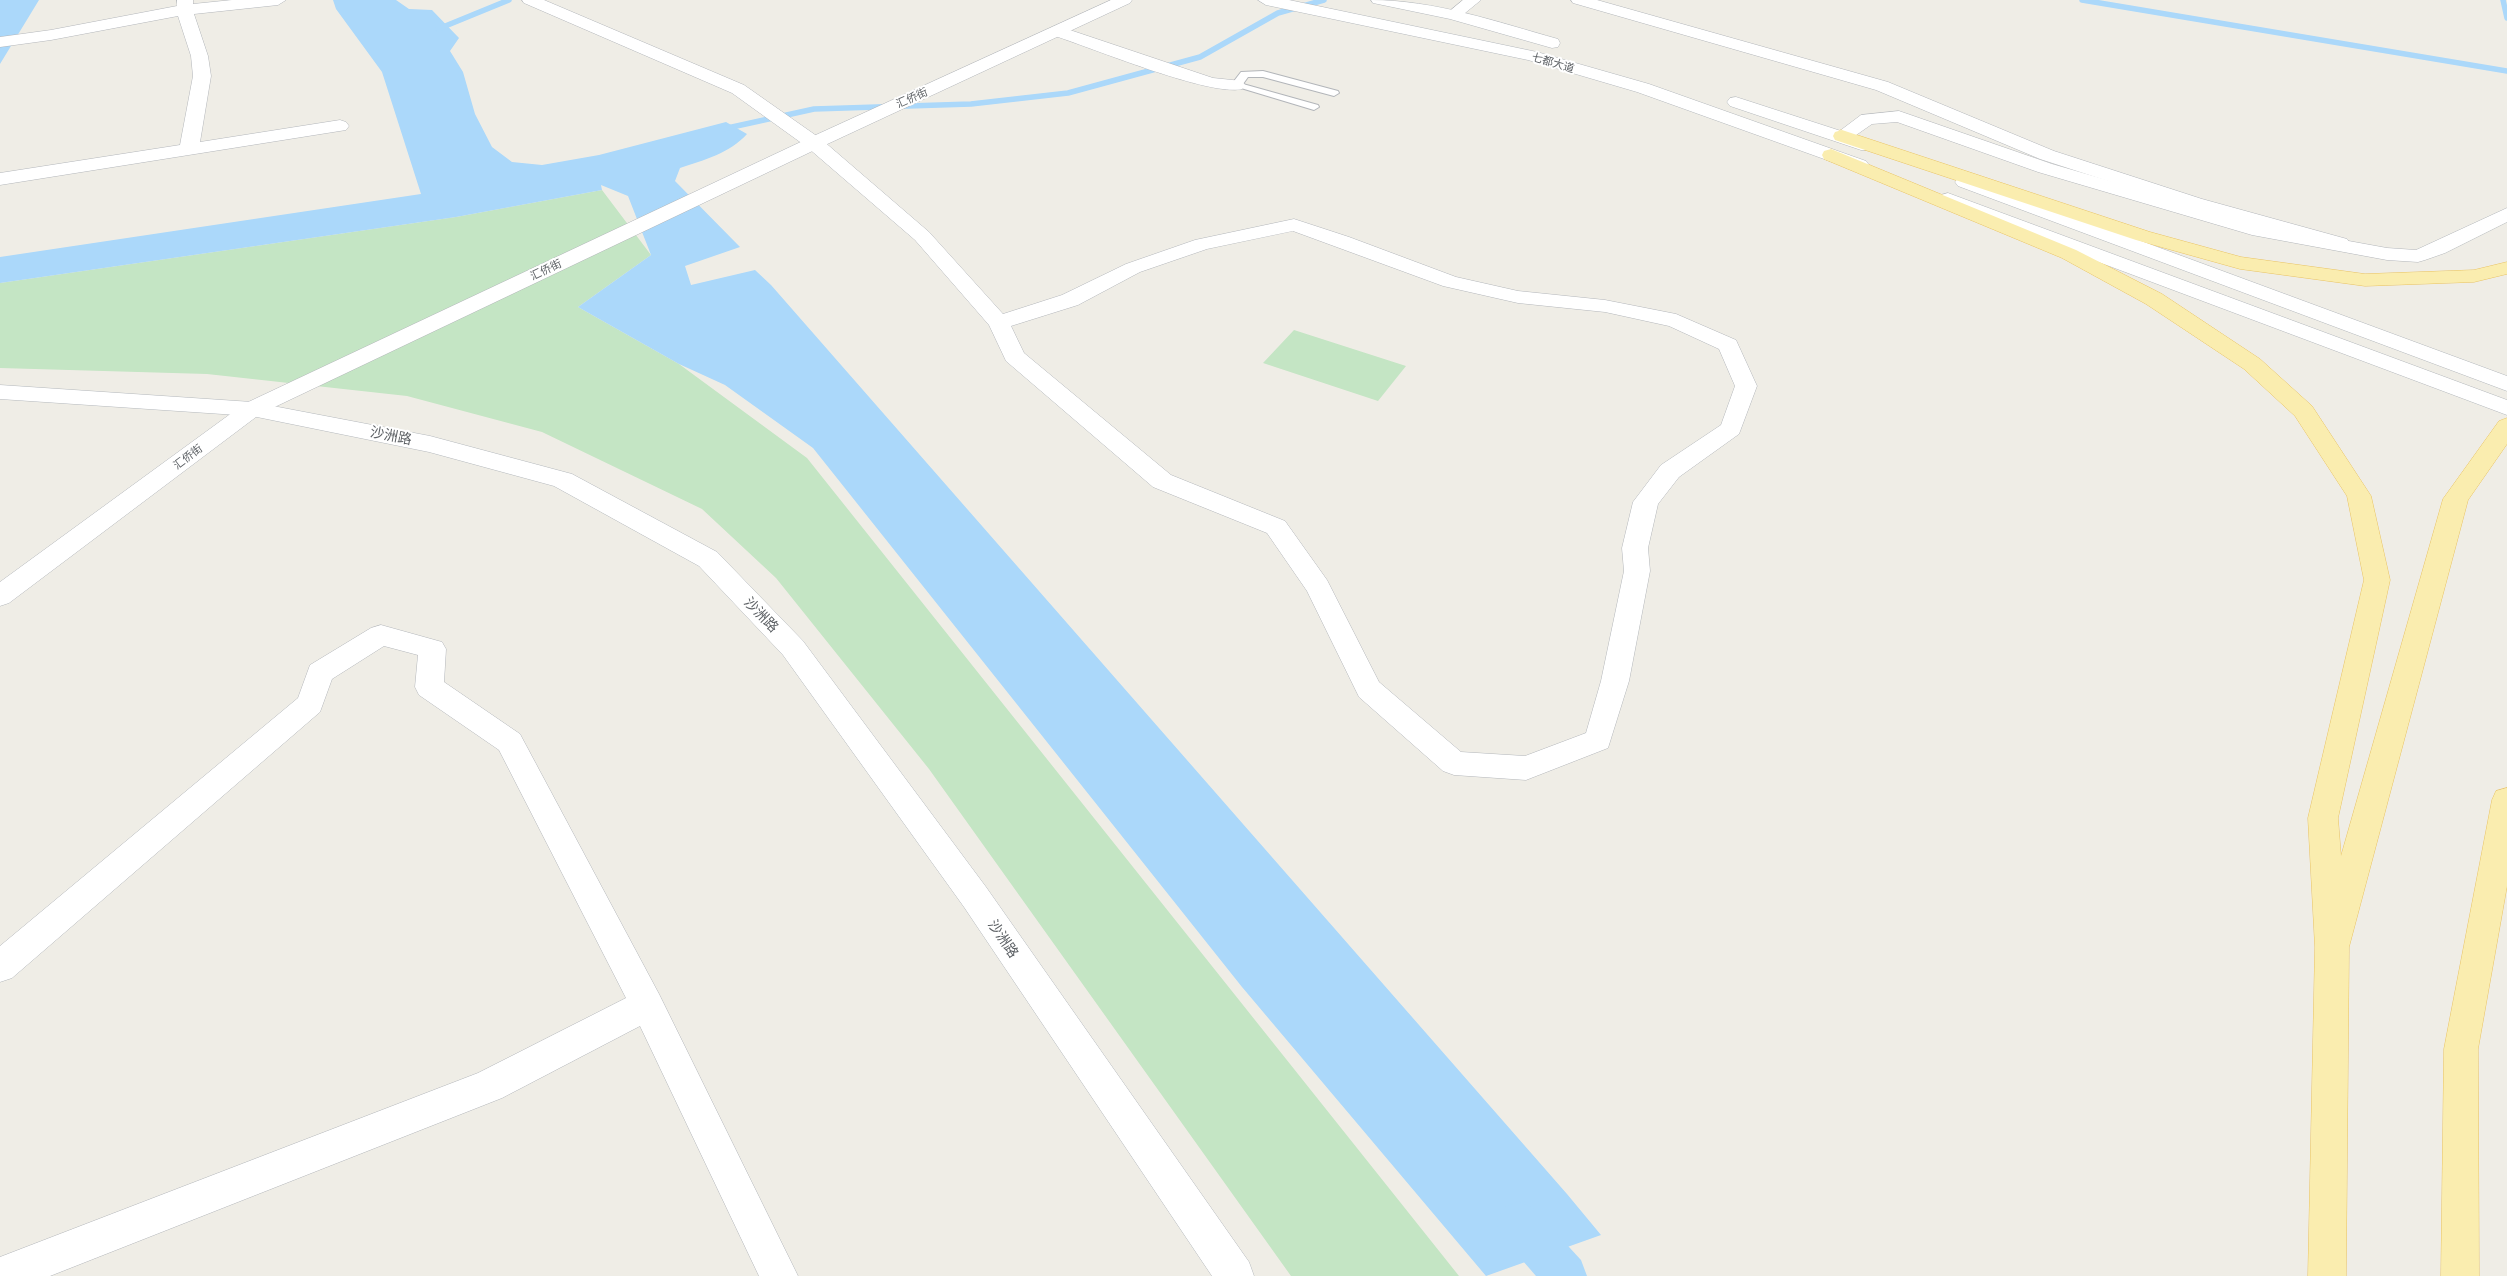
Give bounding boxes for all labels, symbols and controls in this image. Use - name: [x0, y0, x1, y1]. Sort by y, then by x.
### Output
- street label: 七都大道: [1530, 51, 1576, 75]
- street label: 汇侨街: [894, 85, 930, 111]
- street label: 汇侨街: [528, 257, 564, 283]
- street label: 沙洲路: [369, 424, 413, 448]
- street label: 汇侨街: [171, 442, 205, 472]
- street label: 沙洲路: [740, 594, 782, 636]
- street label: 沙洲路: [984, 917, 1022, 961]

